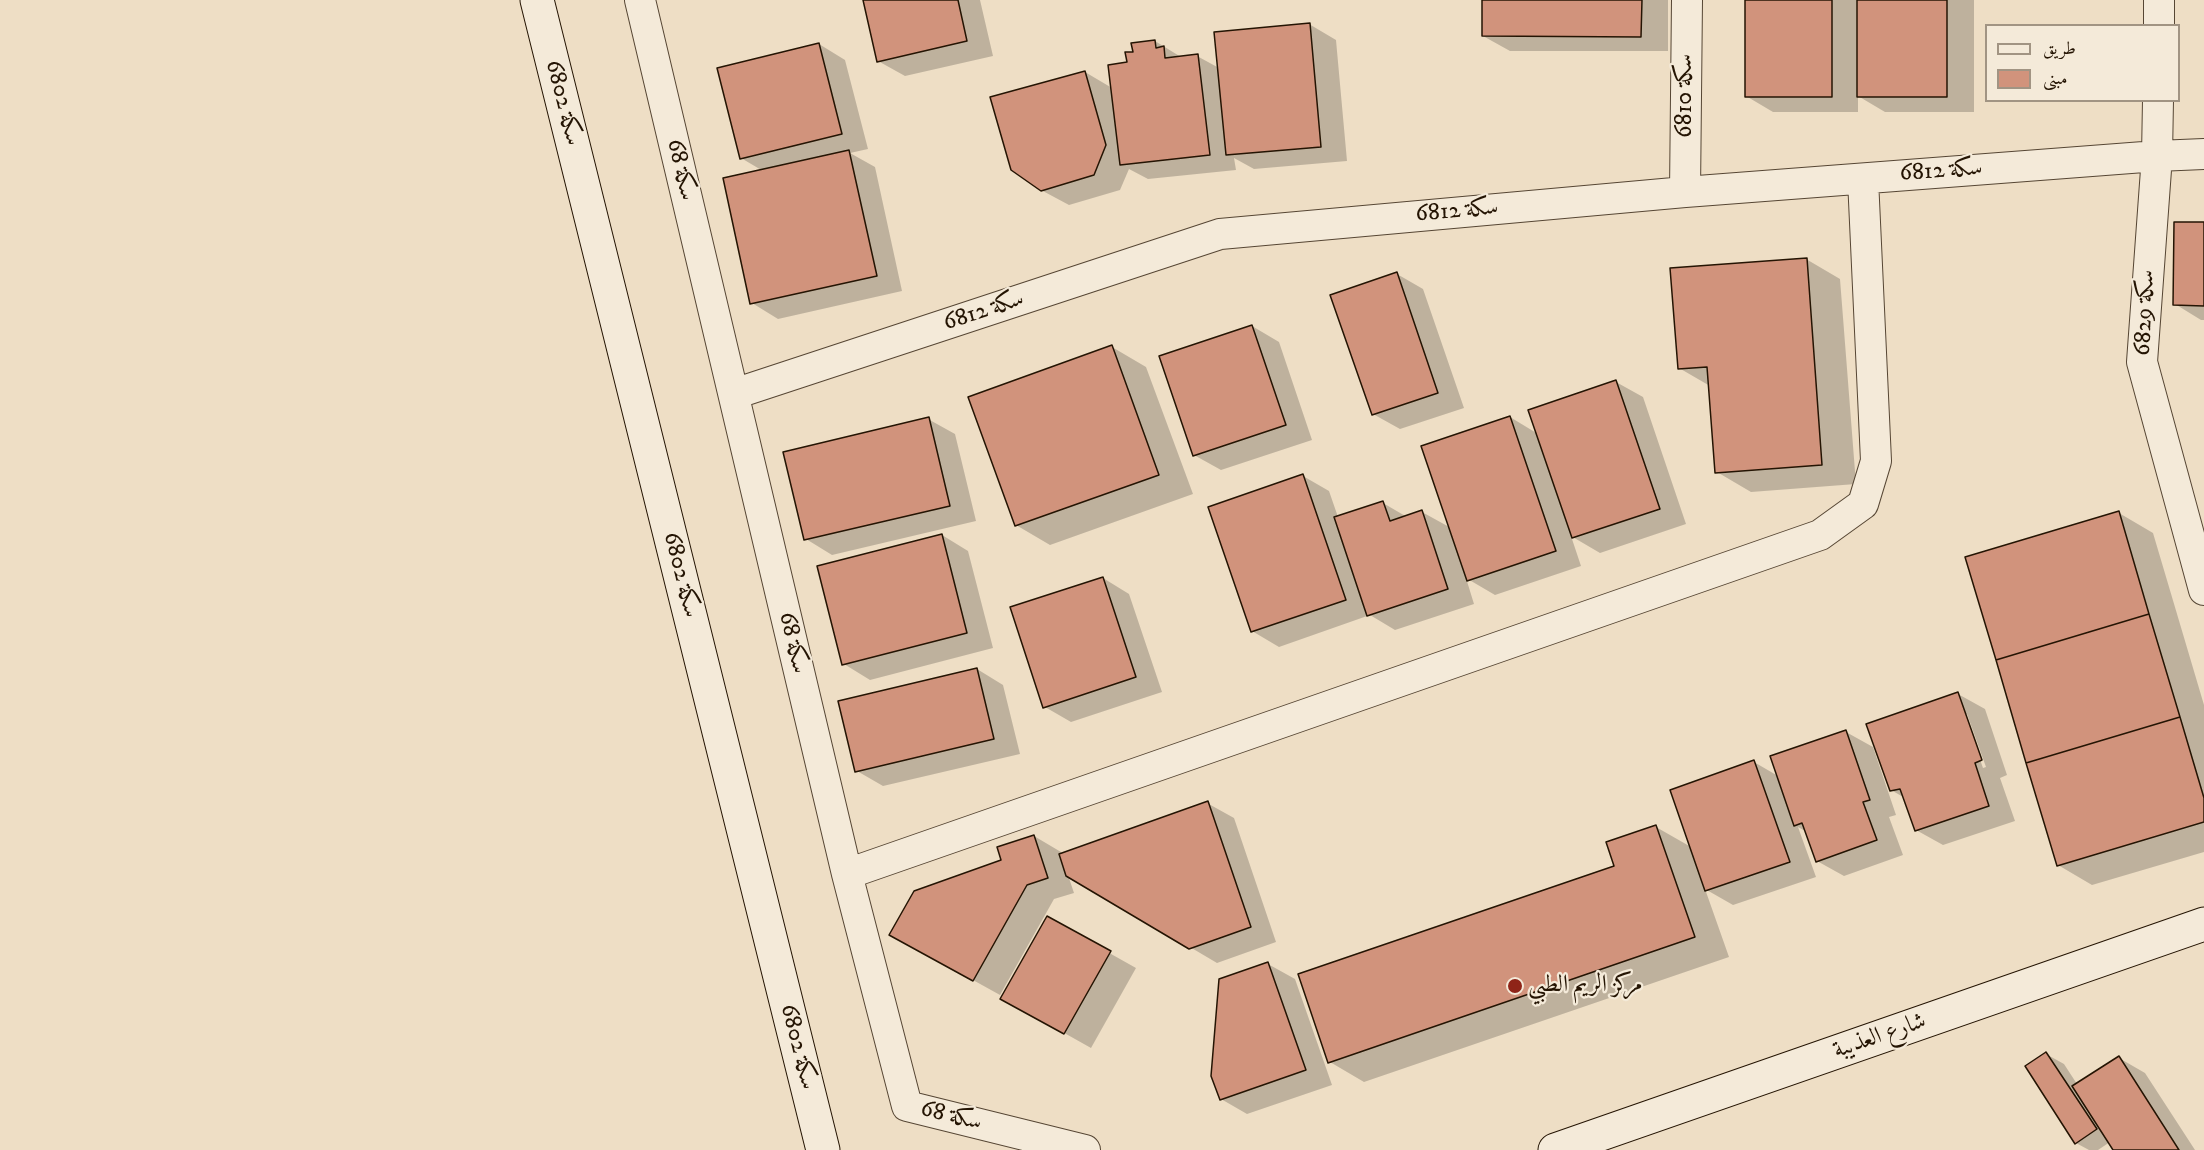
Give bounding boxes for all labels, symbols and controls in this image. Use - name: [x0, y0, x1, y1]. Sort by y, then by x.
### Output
- legend: [1985, 24, 2180, 102]
- text: طريق: [2043, 38, 2076, 60]
- street label: سكة 6810: [1672, 54, 1700, 138]
- street label: سكة 6802: [537, 57, 587, 149]
- text: مبنى: [2043, 68, 2068, 90]
- street label: 68 سكة: [659, 136, 701, 204]
- street label: سكة 6812: [1899, 155, 1983, 189]
- street label: سكة 6812: [1414, 194, 1500, 230]
- street label: سكة 6829: [2129, 269, 2163, 357]
- street label: سكة 6812: [940, 285, 1028, 339]
- street label: سكة 6802: [655, 529, 705, 621]
- street label: 68 سكة: [771, 609, 813, 677]
- place label: مركز الريم الطبي: [1528, 972, 1643, 1000]
- marker: مركز الريم الطبي: [1506, 977, 1524, 995]
- street label: سكة 6802: [772, 1001, 822, 1093]
- street label: شارع العذيبة: [1830, 1008, 1930, 1066]
- street label: 68 سكة: [917, 1095, 985, 1139]

